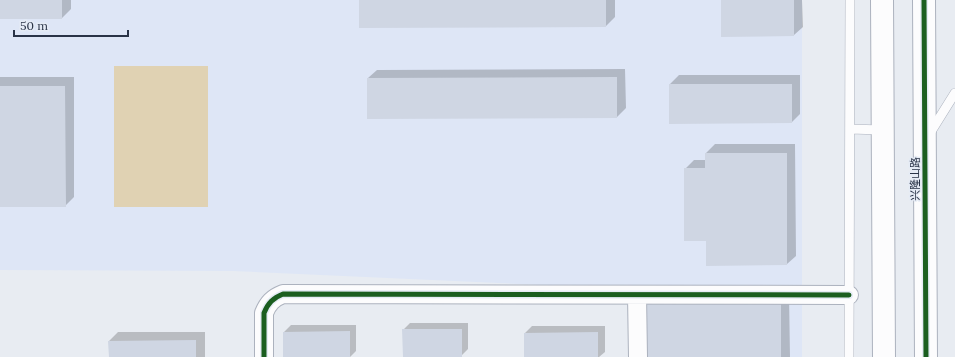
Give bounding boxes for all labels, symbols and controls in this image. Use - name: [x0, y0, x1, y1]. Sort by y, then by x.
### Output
- scale bar: [14, 12, 128, 38]
- text: 50 m: [20, 18, 48, 33]
- street label: 兴隆山路: [908, 157, 922, 201]

